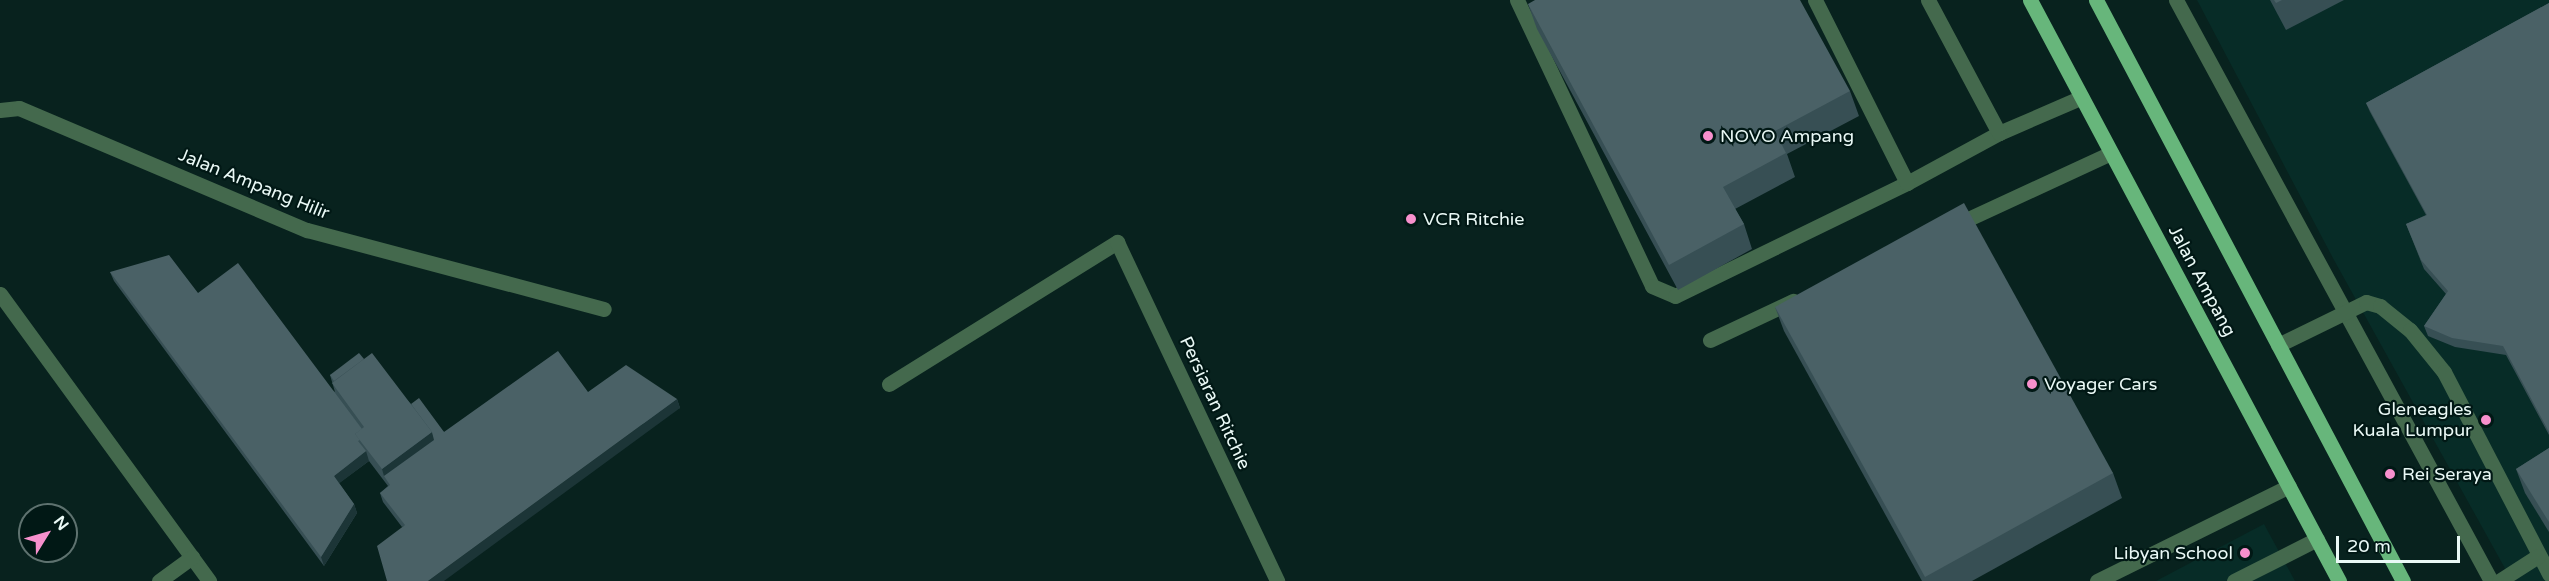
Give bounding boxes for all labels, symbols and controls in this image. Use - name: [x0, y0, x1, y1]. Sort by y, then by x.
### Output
- place label: NOVO Ampang: [1720, 125, 1854, 147]
- marker: NOVO Ampang: [1701, 129, 1715, 143]
- street label: Jalan Ampang Hilir: [175, 144, 333, 224]
- place label: VCR Ritchie: [1423, 208, 1525, 230]
- marker: VCR Ritchie: [1404, 212, 1418, 226]
- street label: Jalan Ampang: [2164, 222, 2240, 340]
- street label: Persiaran Ritchie: [1175, 333, 1255, 473]
- place label: Voyager Cars: [2044, 373, 2157, 395]
- marker: Voyager Cars: [2025, 377, 2039, 391]
- place label: Gleneagles Kuala Lumpur: [2353, 399, 2472, 442]
- marker: Gleneagles Kuala Lumpur: [2477, 411, 2495, 429]
- place label: Rei Seraya: [2402, 463, 2492, 485]
- marker: Rei Seraya: [2383, 467, 2397, 481]
- north arrow: [18, 503, 78, 563]
- text: N: [49, 512, 73, 535]
- scale bar: [2339, 524, 2464, 562]
- text: 20 m: [2347, 535, 2391, 557]
- place label: Libyan School: [2114, 542, 2233, 564]
- marker: Libyan School: [2238, 546, 2252, 560]

